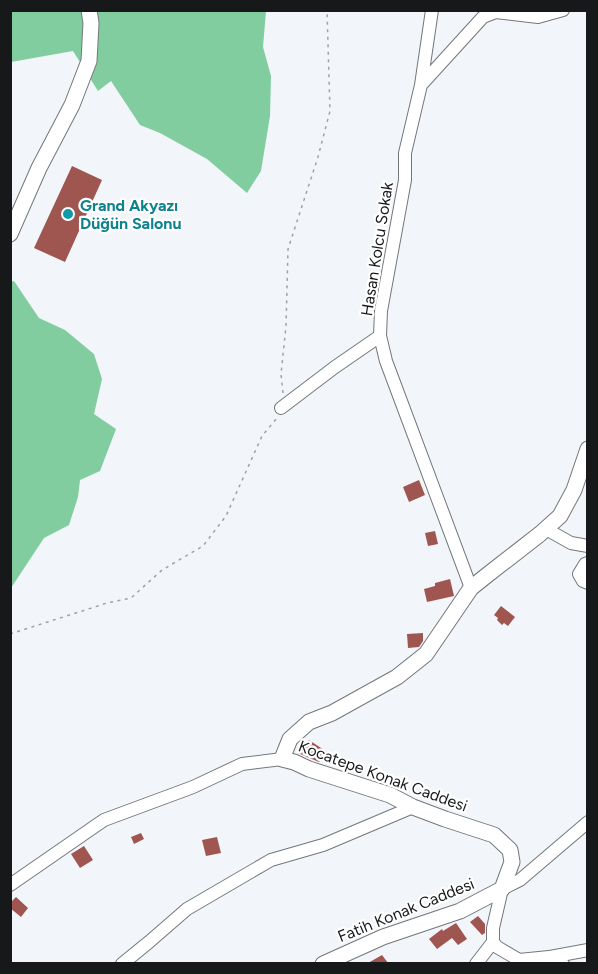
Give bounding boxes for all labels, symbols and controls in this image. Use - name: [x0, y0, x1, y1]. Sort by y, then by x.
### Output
- street label: Hasan Kolcu Sokak: [357, 180, 397, 317]
- place label: Grand Akyazı Düğün Salonu: [80, 196, 182, 233]
- marker: Grand Akyazı Düğün Salonu: [61, 207, 75, 221]
- street label: Kocatepe Konak Caddesi: [296, 737, 470, 815]
- street label: Fatih Konak Caddesi: [335, 874, 477, 946]

